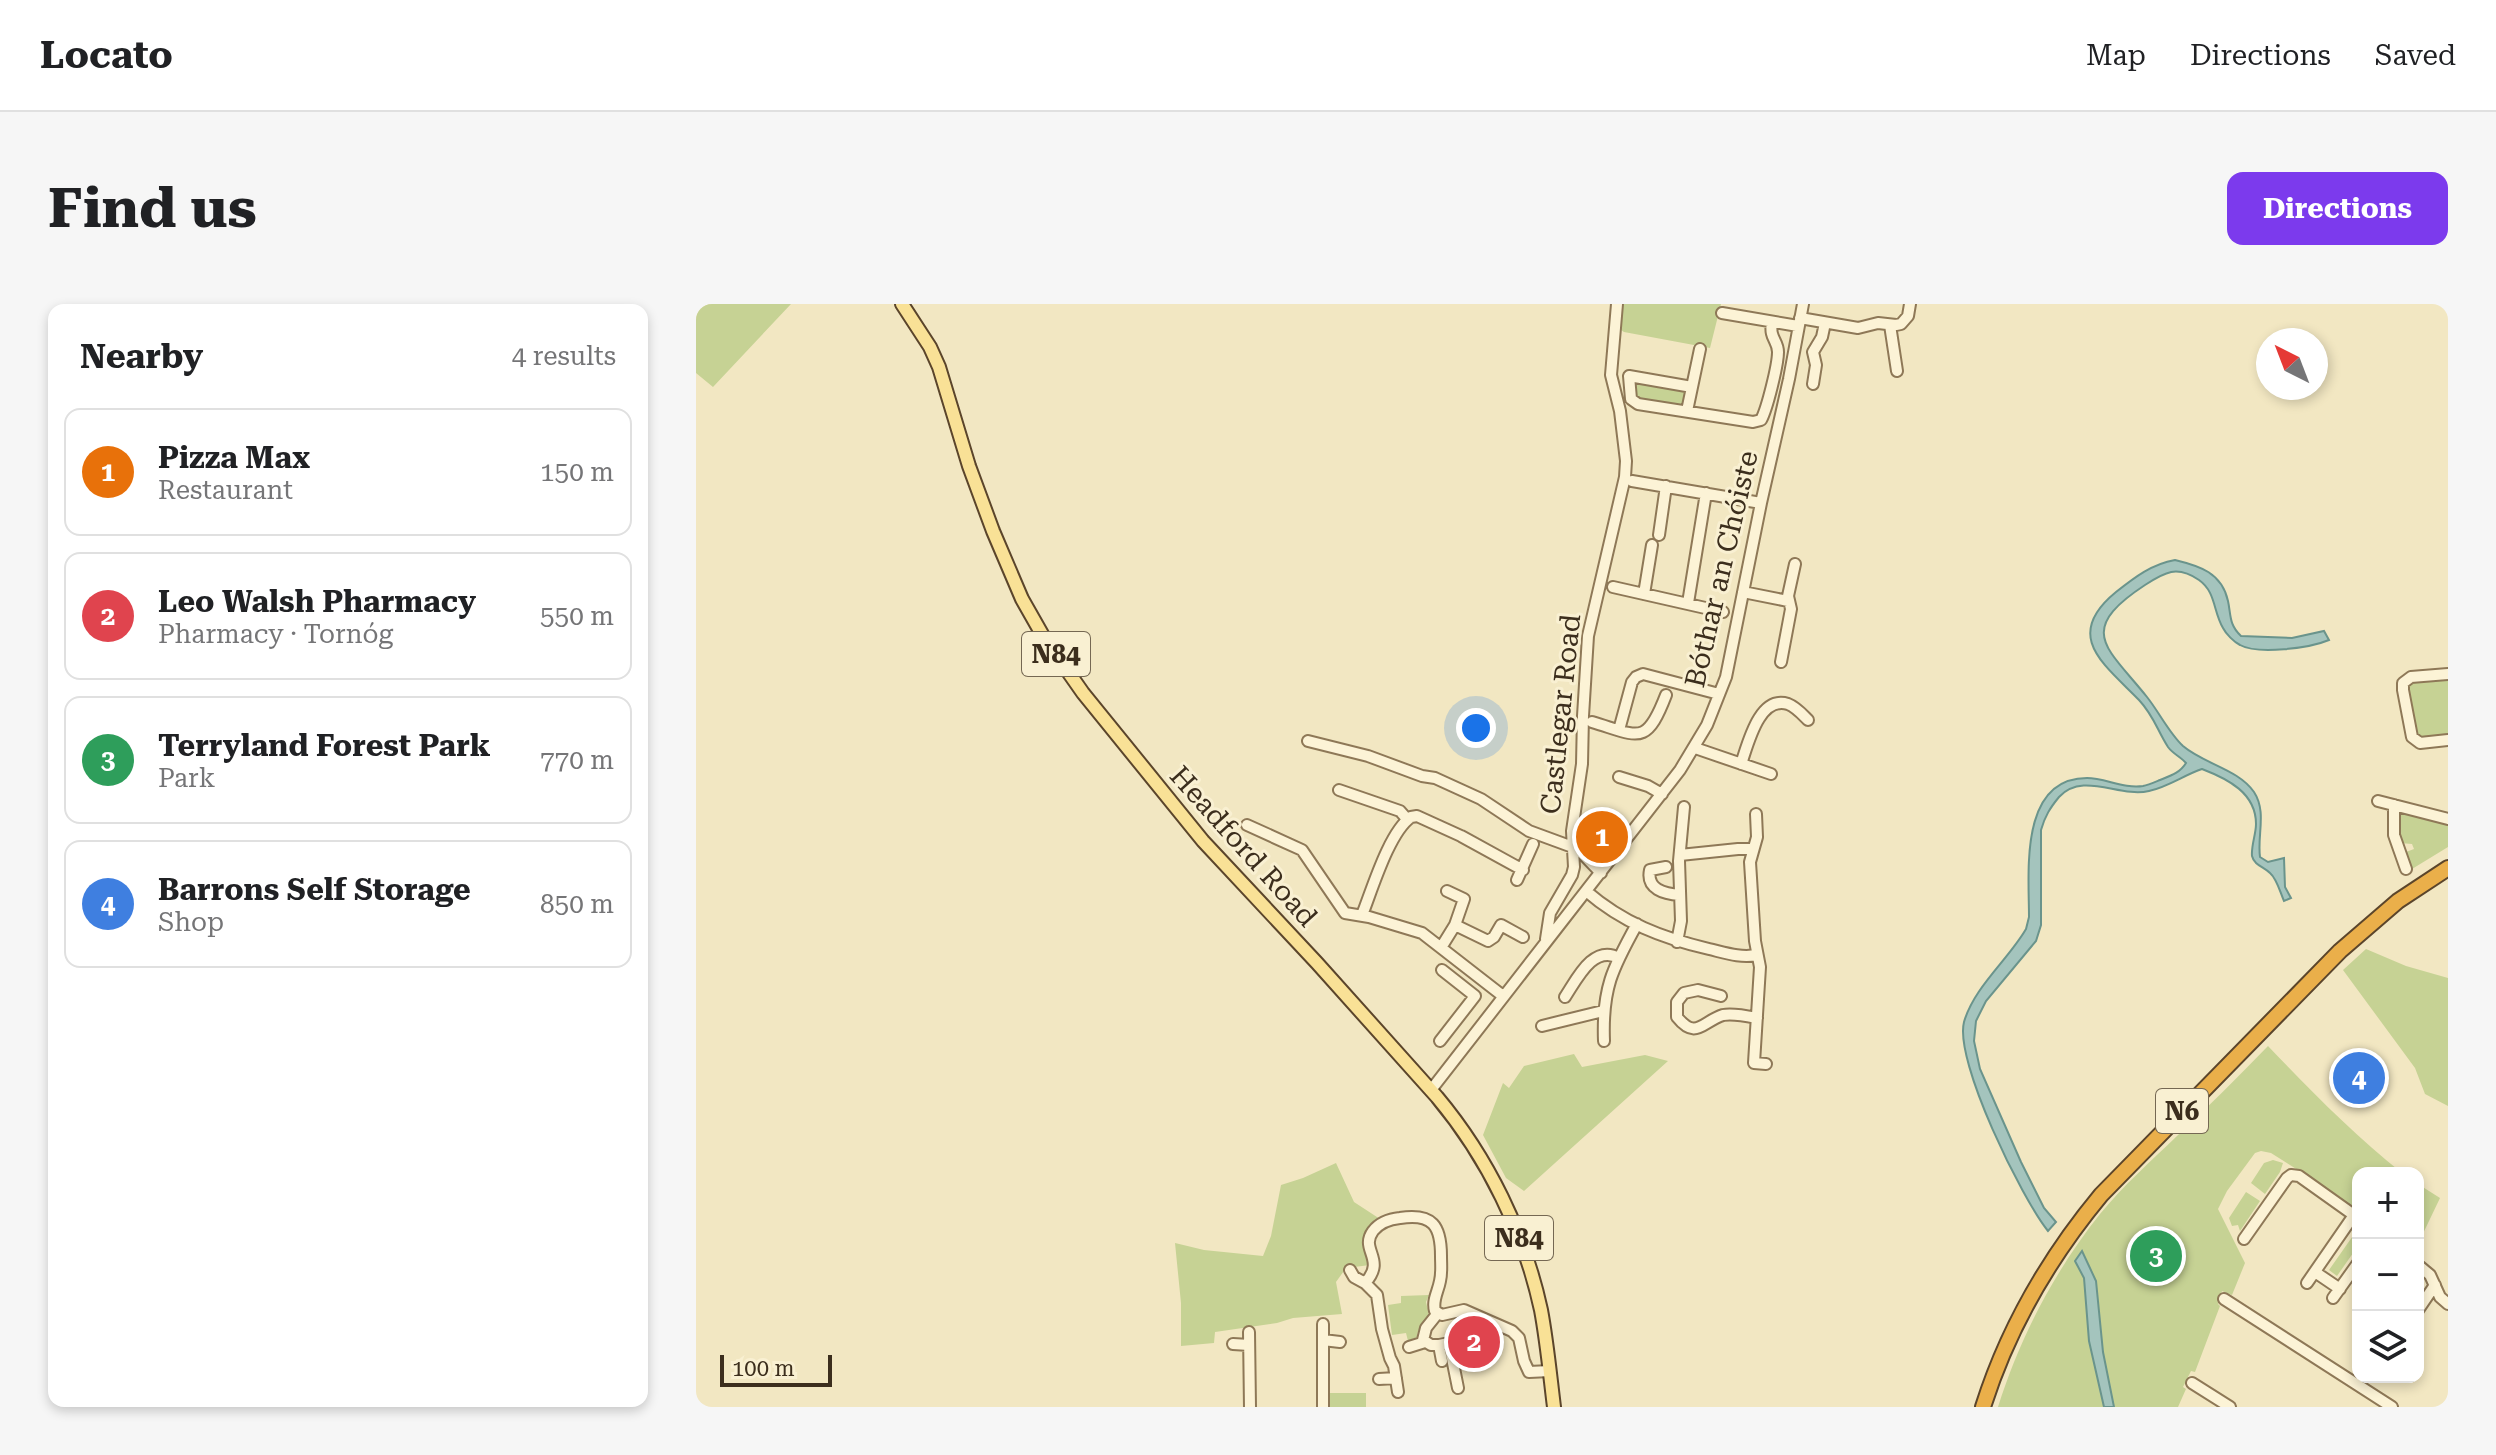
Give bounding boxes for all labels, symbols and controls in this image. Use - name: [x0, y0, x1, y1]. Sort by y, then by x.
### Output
- text: Locato: [40, 33, 173, 77]
- text: Map: [2086, 39, 2146, 72]
- text: Directions: [2190, 39, 2331, 72]
- text: Saved: [2375, 39, 2456, 72]
- button: Directions: [2227, 172, 2448, 245]
- text: Find us: [48, 175, 257, 241]
- north arrow: [2256, 328, 2328, 400]
- text: Nearby: [80, 336, 203, 376]
- text: 4 results: [512, 341, 616, 371]
- text: Pizza Max: [158, 440, 310, 475]
- street label: Bóthar an Chóiste: [1678, 448, 1765, 691]
- text: 1: [101, 457, 115, 487]
- text: 150 m: [540, 457, 614, 487]
- text: Restaurant: [158, 475, 293, 505]
- text: Leo Walsh Pharmacy: [158, 584, 476, 619]
- text: 2: [101, 601, 115, 631]
- text: 550 m: [540, 601, 614, 631]
- street label: Castlegar Road: [1534, 612, 1587, 816]
- text: Pharmacy · Tornóg: [158, 619, 393, 649]
- road number: N84: [1022, 632, 1090, 676]
- your location: [1456, 708, 1496, 748]
- text: Terryland Forest Park: [158, 728, 490, 763]
- text: 3: [101, 745, 115, 775]
- text: 770 m: [540, 745, 614, 775]
- street label: Headford Road: [1163, 759, 1324, 933]
- text: Park: [158, 763, 215, 793]
- pin: 1: [1576, 807, 1628, 867]
- text: Barrons Self Storage: [158, 872, 471, 907]
- text: 4: [101, 889, 115, 919]
- text: 850 m: [540, 889, 614, 919]
- text: Shop: [158, 907, 224, 937]
- pin: 4: [2333, 1048, 2385, 1108]
- road number: N6: [2156, 1089, 2208, 1133]
- map controls: [2352, 1167, 2424, 1383]
- button: +: [2352, 1167, 2424, 1239]
- road number: N84: [1485, 1216, 1553, 1260]
- pin: 3: [2130, 1226, 2182, 1286]
- button: −: [2352, 1239, 2424, 1311]
- button: layers: [2352, 1311, 2424, 1383]
- pin: 2: [1448, 1312, 1500, 1372]
- scale bar: [720, 1351, 832, 1387]
- text: 100 m: [732, 1356, 795, 1381]

